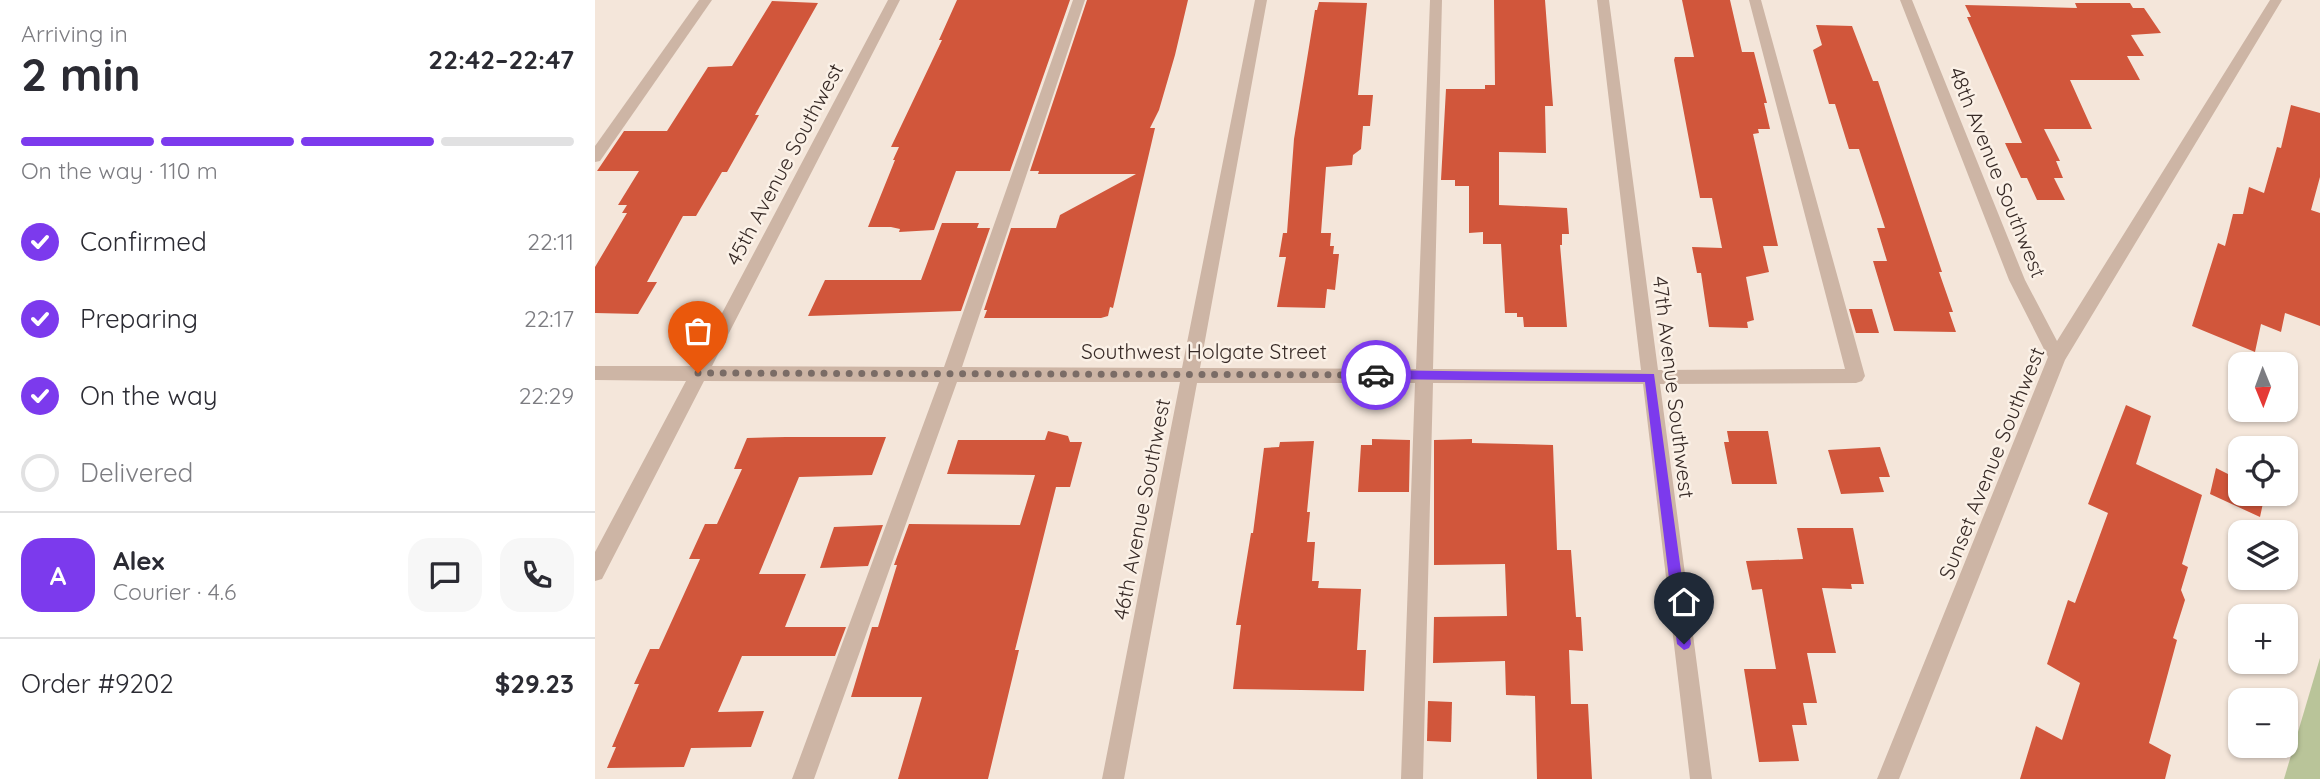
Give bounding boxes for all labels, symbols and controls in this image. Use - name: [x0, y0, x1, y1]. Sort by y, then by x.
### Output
- text: Arriving in: [21, 19, 128, 48]
- text: 22:42–22:47: [428, 43, 574, 76]
- text: 2 min: [21, 45, 141, 103]
- street label: 45th Avenue Southwest: [720, 59, 848, 269]
- street label: 48th Avenue Southwest: [1944, 63, 2052, 281]
- text: On the way · 110 m: [21, 156, 218, 185]
- icon: check: [21, 223, 59, 261]
- text: Confirmed: [80, 225, 207, 258]
- text: 22:11: [527, 227, 574, 256]
- street label: 47th Avenue Southwest: [1647, 274, 1701, 500]
- icon: check: [21, 300, 59, 338]
- pin: [668, 301, 728, 373]
- text: Preparing: [80, 302, 198, 335]
- text: 22:17: [524, 304, 574, 333]
- icon: bag: [679, 312, 717, 350]
- street label: Southwest Holgate Street: [1081, 338, 1327, 364]
- courier: [1341, 340, 1411, 410]
- street label: Sunset Avenue Southwest: [1932, 343, 2050, 583]
- north arrow: [2228, 352, 2298, 422]
- map controls: [2228, 352, 2298, 758]
- icon: car: [1357, 356, 1395, 394]
- icon: check: [21, 377, 59, 415]
- text: On the way: [80, 379, 218, 412]
- text: 22:29: [519, 381, 574, 410]
- street label: 46th Avenue Southwest: [1107, 396, 1175, 622]
- button: locate: [2228, 436, 2298, 506]
- text: Delivered: [80, 456, 193, 489]
- button: layers: [2228, 520, 2298, 590]
- button: chat: [408, 538, 482, 612]
- button: phone: [500, 538, 574, 612]
- text: Alex: [113, 544, 164, 577]
- text: A: [50, 559, 66, 592]
- pin: [1654, 572, 1714, 644]
- text: Courier · 4.6: [113, 577, 236, 606]
- icon: home: [1665, 583, 1703, 621]
- button: +: [2228, 604, 2298, 674]
- text: Order #9202: [21, 667, 174, 700]
- text: $29.23: [495, 667, 574, 700]
- button: −: [2228, 688, 2298, 758]

